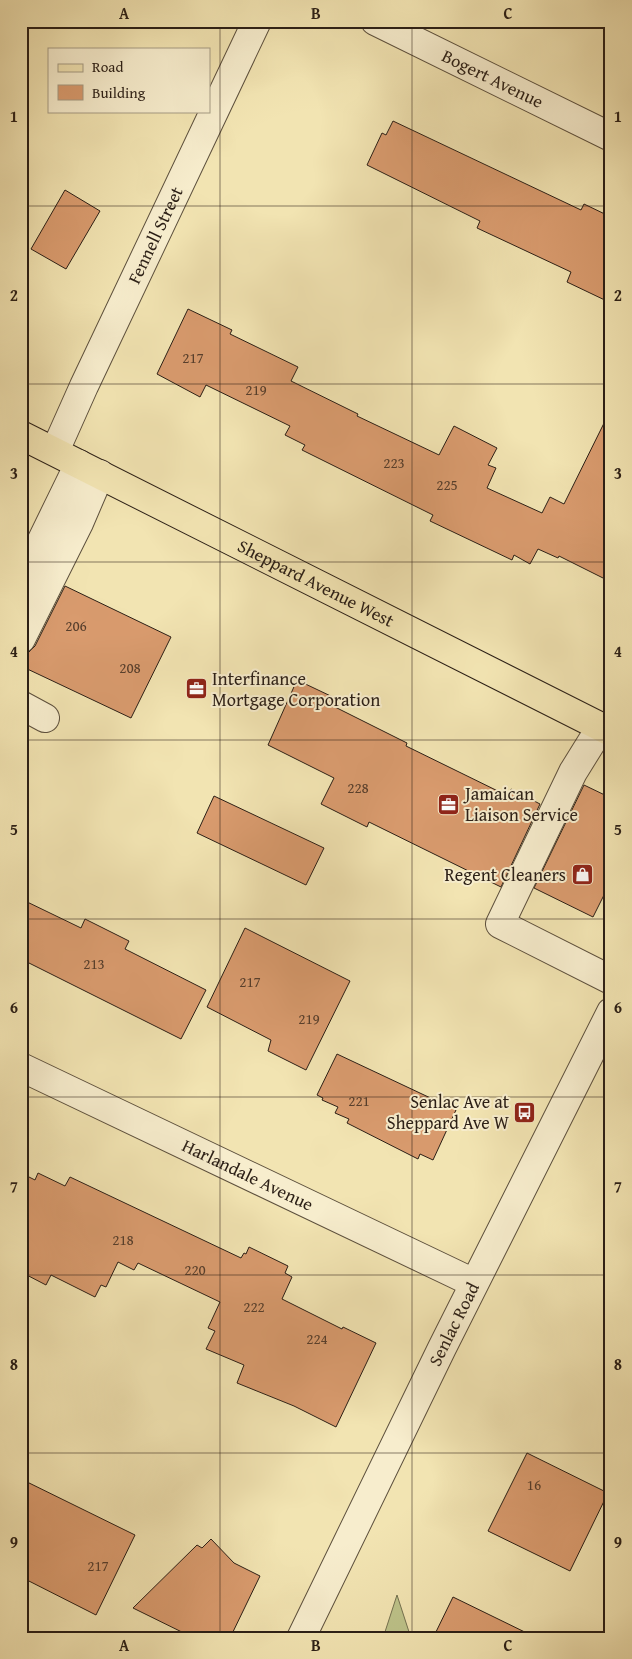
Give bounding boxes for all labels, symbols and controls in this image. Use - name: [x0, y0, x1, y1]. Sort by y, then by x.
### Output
- text: A: [119, 1, 130, 25]
- text: B: [311, 1, 321, 25]
- text: C: [503, 1, 513, 25]
- street label: Bogert Avenue: [437, 42, 548, 115]
- legend: [48, 48, 210, 112]
- text: Road: [92, 56, 123, 77]
- text: Building: [92, 82, 146, 103]
- text: 1: [10, 104, 18, 128]
- text: 1: [614, 104, 622, 128]
- street label: Fennell Street: [120, 181, 190, 288]
- text: 2: [10, 283, 18, 307]
- text: 2: [614, 283, 622, 307]
- house number: 217: [182, 347, 204, 368]
- house number: 219: [245, 379, 267, 400]
- house number: 223: [383, 452, 405, 473]
- text: 3: [10, 461, 18, 485]
- text: 3: [614, 461, 622, 485]
- house number: 225: [436, 474, 458, 495]
- street label: Sheppard Avenue West: [233, 532, 399, 634]
- house number: 206: [65, 615, 87, 636]
- text: 4: [10, 639, 18, 663]
- text: 4: [614, 639, 622, 663]
- house number: 208: [119, 657, 141, 678]
- place label: Interfinance Mortgage Corporation: [212, 665, 380, 713]
- office icon: Interfinance Mortgage Corporation: [184, 677, 208, 701]
- house number: 228: [347, 777, 369, 798]
- place label: Jamaican Liaison Service: [463, 780, 578, 828]
- office icon: Jamaican Liaison Service: [437, 792, 461, 816]
- text: 5: [10, 817, 18, 841]
- text: 5: [614, 817, 622, 841]
- place label: Regent Cleaners: [444, 861, 566, 888]
- shop icon: Regent Cleaners: [570, 863, 594, 887]
- house number: 213: [83, 953, 105, 974]
- house number: 217: [239, 971, 261, 992]
- text: 6: [10, 995, 18, 1019]
- text: 6: [614, 995, 622, 1019]
- house number: 219: [298, 1008, 320, 1029]
- place label: Senlac Ave at Sheppard Ave W: [387, 1088, 510, 1136]
- house number: 221: [348, 1090, 370, 1111]
- bus stop icon: Senlac Ave at Sheppard Ave W: [513, 1100, 537, 1124]
- street label: Harlandale Avenue: [178, 1132, 318, 1217]
- text: 7: [10, 1174, 18, 1198]
- text: 7: [614, 1174, 622, 1198]
- house number: 218: [112, 1229, 134, 1250]
- house number: 220: [184, 1259, 206, 1280]
- street label: Senlac Road: [421, 1277, 486, 1371]
- house number: 222: [243, 1296, 265, 1317]
- house number: 224: [306, 1328, 328, 1349]
- text: 8: [10, 1352, 18, 1376]
- text: 8: [614, 1352, 622, 1376]
- house number: 16: [527, 1474, 541, 1495]
- text: 9: [10, 1530, 18, 1554]
- text: 9: [614, 1530, 622, 1554]
- house number: 217: [87, 1555, 109, 1576]
- text: A: [119, 1633, 130, 1657]
- text: B: [311, 1633, 321, 1657]
- text: C: [503, 1633, 513, 1657]

